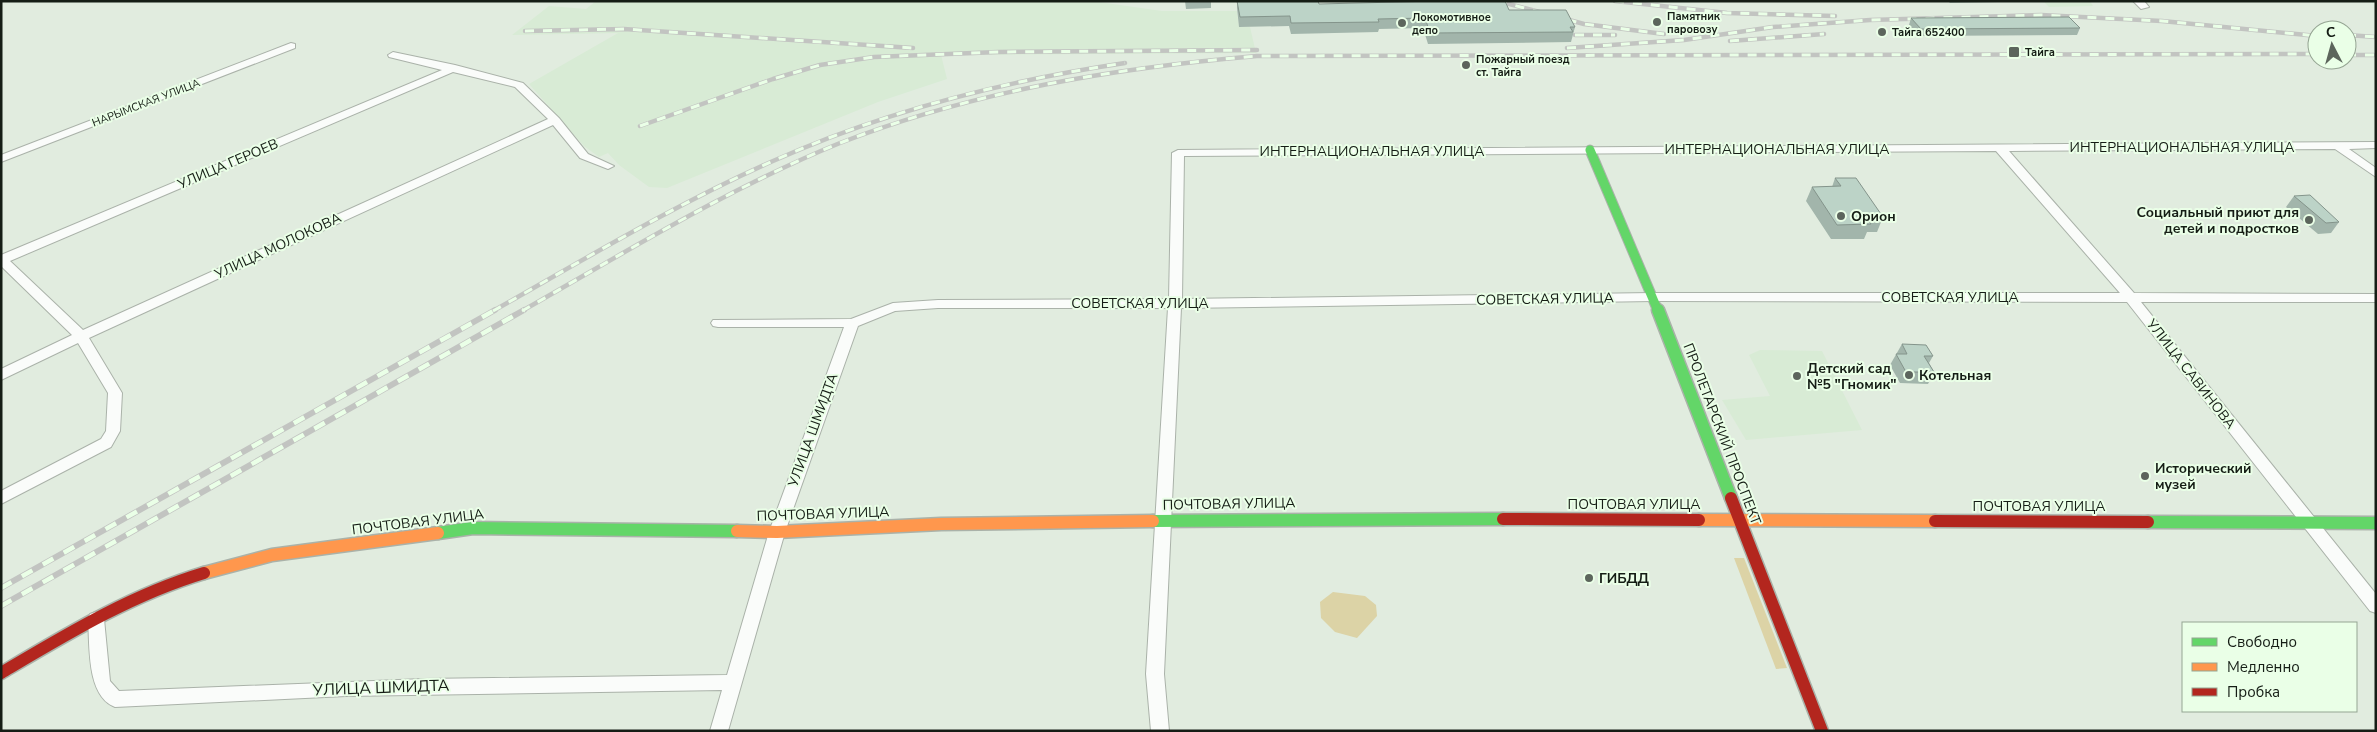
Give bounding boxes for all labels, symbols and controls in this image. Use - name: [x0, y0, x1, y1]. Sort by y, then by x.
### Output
- place label: Памятник паровозу: [1667, 9, 1721, 37]
- place label: Локомотивное депо: [1412, 10, 1491, 38]
- marker: Памятник паровозу: [1651, 16, 1663, 28]
- marker: Локомотивное депо: [1396, 17, 1408, 29]
- north arrow: [2307, 20, 2357, 70]
- text: С: [2325, 23, 2337, 43]
- place label: Тайга 652400: [1892, 25, 1965, 40]
- marker: Тайга 652400: [1876, 26, 1888, 38]
- marker: Тайга: [2007, 45, 2021, 59]
- place label: Тайга: [2025, 45, 2055, 60]
- place label: Пожарный поезд ст. Тайга: [1476, 52, 1570, 80]
- marker: Пожарный поезд ст. Тайга: [1460, 59, 1472, 71]
- street label: НАРЫМСКАЯ УЛИЦА: [90, 75, 202, 131]
- street label: УЛИЦА ГЕРОЕВ: [174, 134, 281, 194]
- street label: ИНТЕРНАЦИОНАЛЬНАЯ УЛИЦА: [2070, 138, 2294, 157]
- street label: ИНТЕРНАЦИОНАЛЬНАЯ УЛИЦА: [1665, 140, 1889, 159]
- street label: ИНТЕРНАЦИОНАЛЬНАЯ УЛИЦА: [1260, 142, 1484, 161]
- place label: Социальный приют для детей и подростков: [2136, 203, 2299, 238]
- place label: Орион: [1851, 207, 1896, 226]
- street label: УЛИЦА МОЛОКОВА: [211, 208, 344, 284]
- marker: Орион: [1835, 210, 1847, 222]
- marker: Социальный приют для детей и подростков: [2303, 214, 2315, 226]
- street label: СОВЕТСКАЯ УЛИЦА: [1476, 288, 1614, 310]
- street label: СОВЕТСКАЯ УЛИЦА: [1881, 288, 2019, 307]
- street label: СОВЕТСКАЯ УЛИЦА: [1071, 294, 1209, 313]
- street label: УЛИЦА САВИНОВА: [2141, 314, 2240, 433]
- street label: ПРОЛЕТАРСКИЙ ПРОСПЕКТ: [1679, 341, 1766, 528]
- place label: Детский сад №5 "Гномик": [1807, 359, 1897, 394]
- place label: Котельная: [1919, 366, 1991, 385]
- marker: Котельная: [1903, 369, 1915, 381]
- marker: Детский сад №5 "Гномик": [1791, 370, 1803, 382]
- street label: УЛИЦА ШМИДТА: [783, 371, 842, 490]
- place label: Исторический музей: [2155, 459, 2252, 494]
- marker: Исторический музей: [2139, 470, 2151, 482]
- street label: ПОЧТОВАЯ УЛИЦА: [1162, 493, 1296, 515]
- street label: ПОЧТОВАЯ УЛИЦА: [1568, 495, 1700, 514]
- street label: ПОЧТОВАЯ УЛИЦА: [1973, 497, 2105, 516]
- street label: ПОЧТОВАЯ УЛИЦА: [756, 502, 890, 526]
- street label: ПОЧТОВАЯ УЛИЦА: [351, 504, 485, 540]
- place label: ГИБДД: [1599, 569, 1649, 588]
- marker: ГИБДД: [1583, 572, 1595, 584]
- legend: [2182, 622, 2357, 712]
- text: Свободно: [2227, 632, 2297, 652]
- text: Медленно: [2227, 657, 2300, 677]
- street label: УЛИЦА ШМИДТА: [311, 675, 450, 701]
- text: Пробка: [2227, 682, 2280, 702]

